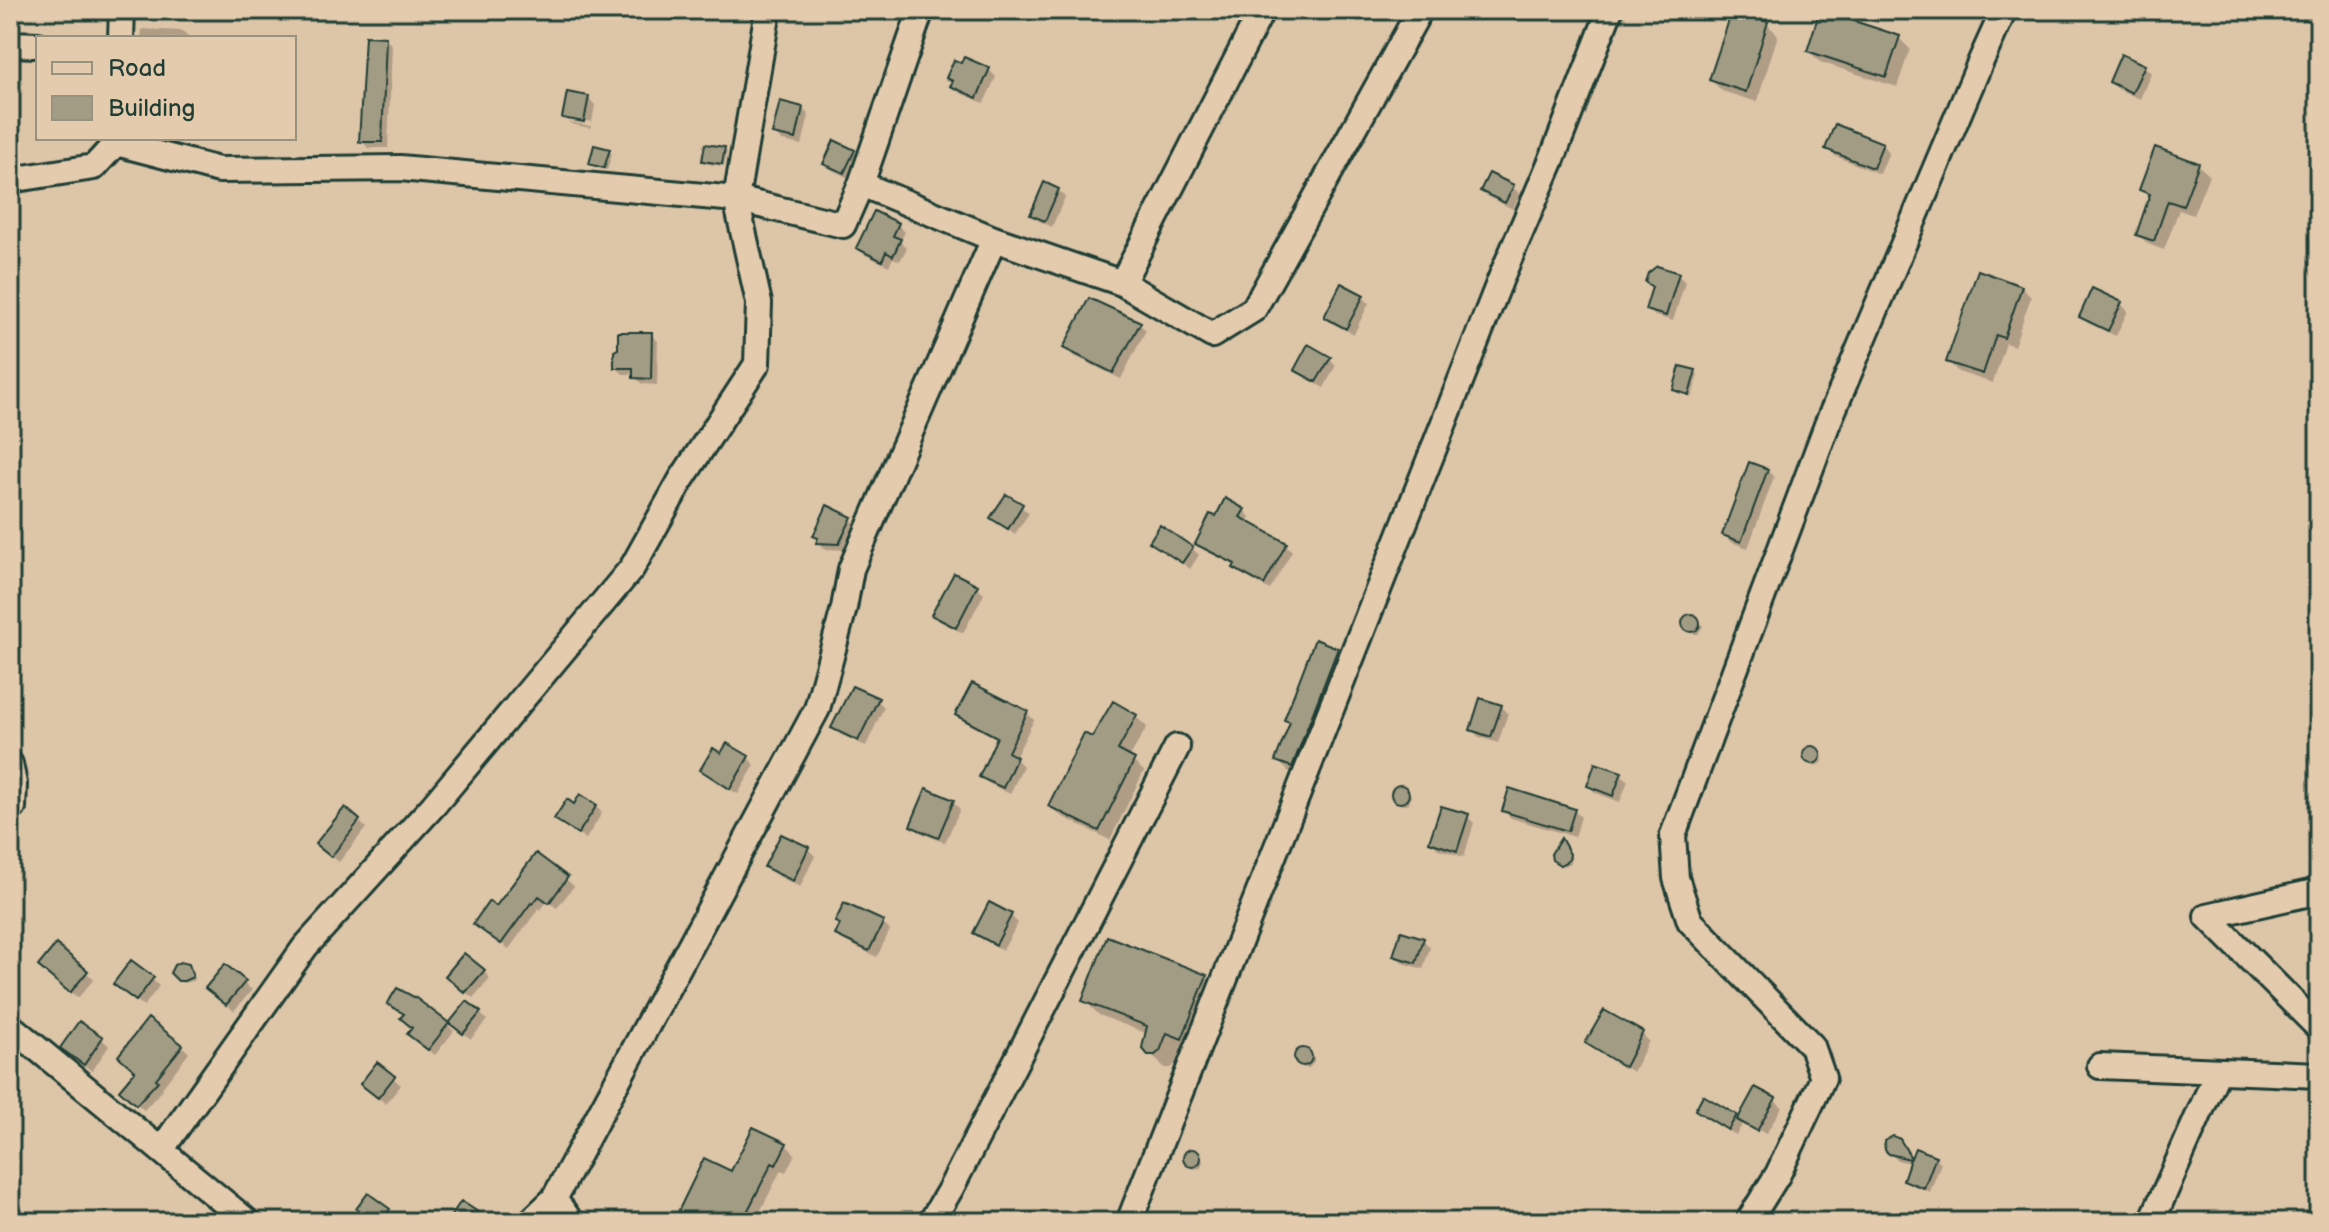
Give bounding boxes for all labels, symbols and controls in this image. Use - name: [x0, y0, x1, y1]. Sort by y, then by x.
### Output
- legend: [36, 36, 296, 140]
- text: Road: [108, 54, 166, 83]
- text: Building: [108, 94, 195, 123]

